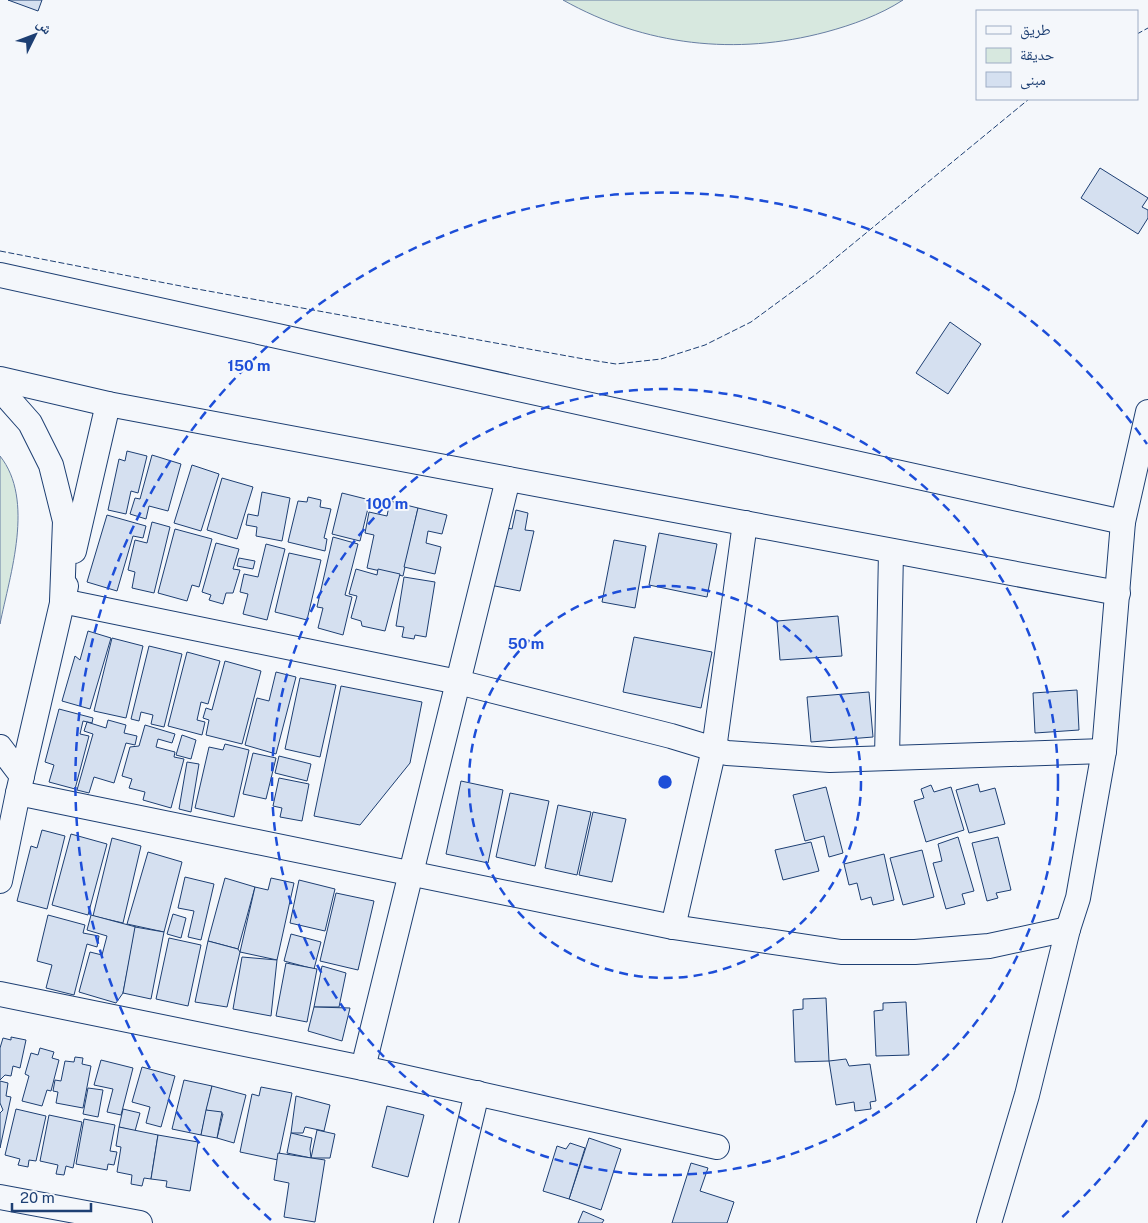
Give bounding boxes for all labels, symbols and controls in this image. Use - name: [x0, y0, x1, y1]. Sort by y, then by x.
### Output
- north arrow: [10, 10, 60, 60]
- legend: [976, 10, 1138, 100]
- text: ش: [33, 15, 56, 38]
- text: طريق: [1020, 21, 1051, 40]
- text: حديقة: [1020, 46, 1055, 63]
- text: مبنى: [1020, 71, 1046, 90]
- text: 150 m: [227, 357, 271, 374]
- text: 100 m: [366, 495, 408, 512]
- text: 50 m: [508, 635, 544, 652]
- centre of rings: [656, 773, 674, 791]
- scale bar: [12, 1180, 91, 1212]
- text: 20 m: [20, 1189, 55, 1206]

